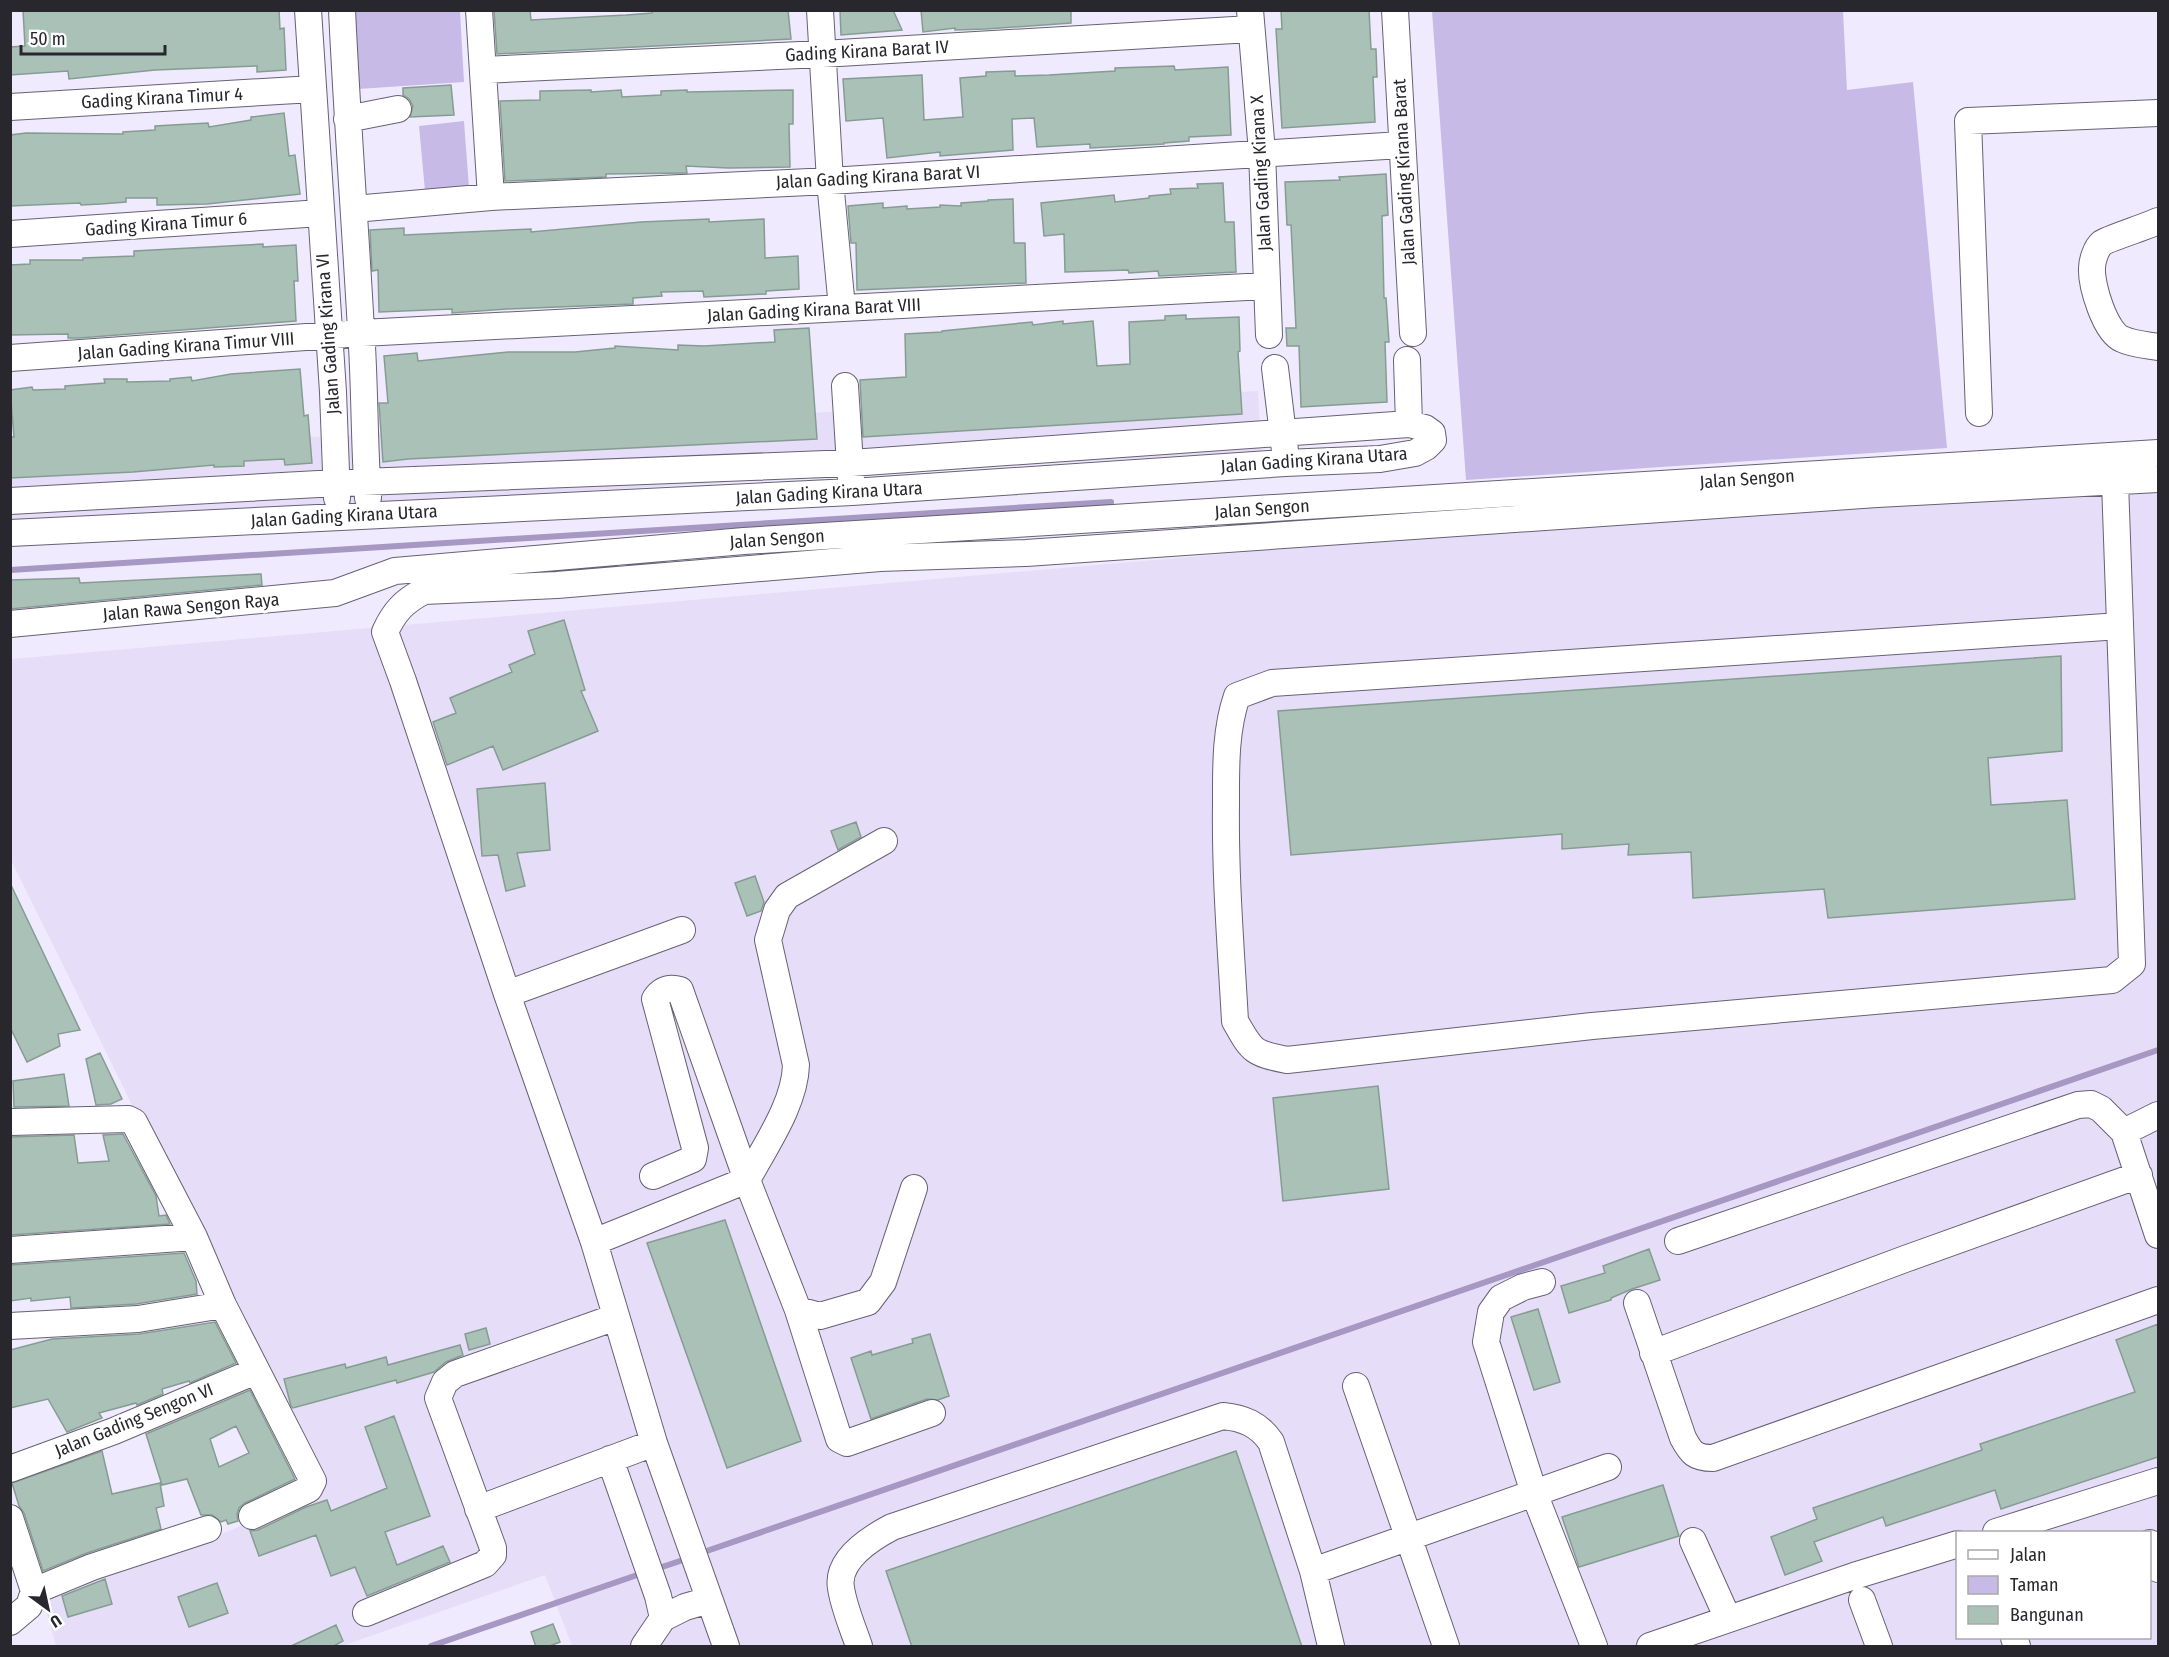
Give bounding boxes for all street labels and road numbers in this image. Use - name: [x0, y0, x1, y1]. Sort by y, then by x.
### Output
- street label: Gading Kirana Barat IV: [785, 36, 950, 66]
- street label: Jalan Gading Kirana Barat: [1388, 78, 1420, 266]
- street label: Gading Kirana Timur 4: [81, 83, 244, 113]
- street label: Jalan Gading Kirana X: [1246, 94, 1276, 252]
- street label: Jalan Gading Kirana Barat VI: [775, 161, 981, 193]
- street label: Gading Kirana Timur 6: [84, 207, 248, 241]
- street label: Jalan Gading Kirana VI: [311, 253, 345, 415]
- street label: Jalan Gading Kirana Barat VIII: [707, 293, 921, 327]
- street label: Jalan Gading Kirana Timur VIII: [77, 327, 295, 365]
- street label: Jalan Gading Kirana Utara: [1220, 442, 1408, 477]
- street label: Jalan Sengon: [1699, 465, 1795, 493]
- street label: Jalan Gading Kirana Utara: [735, 477, 923, 509]
- street label: Jalan Sengon: [1214, 495, 1310, 523]
- street label: Jalan Gading Kirana Utara: [250, 500, 438, 532]
- street label: Jalan Sengon: [729, 525, 825, 553]
- street label: Jalan Rawa Sengon Raya: [102, 588, 280, 626]
- street label: Jalan Gading Sengon VI: [52, 1378, 216, 1462]

